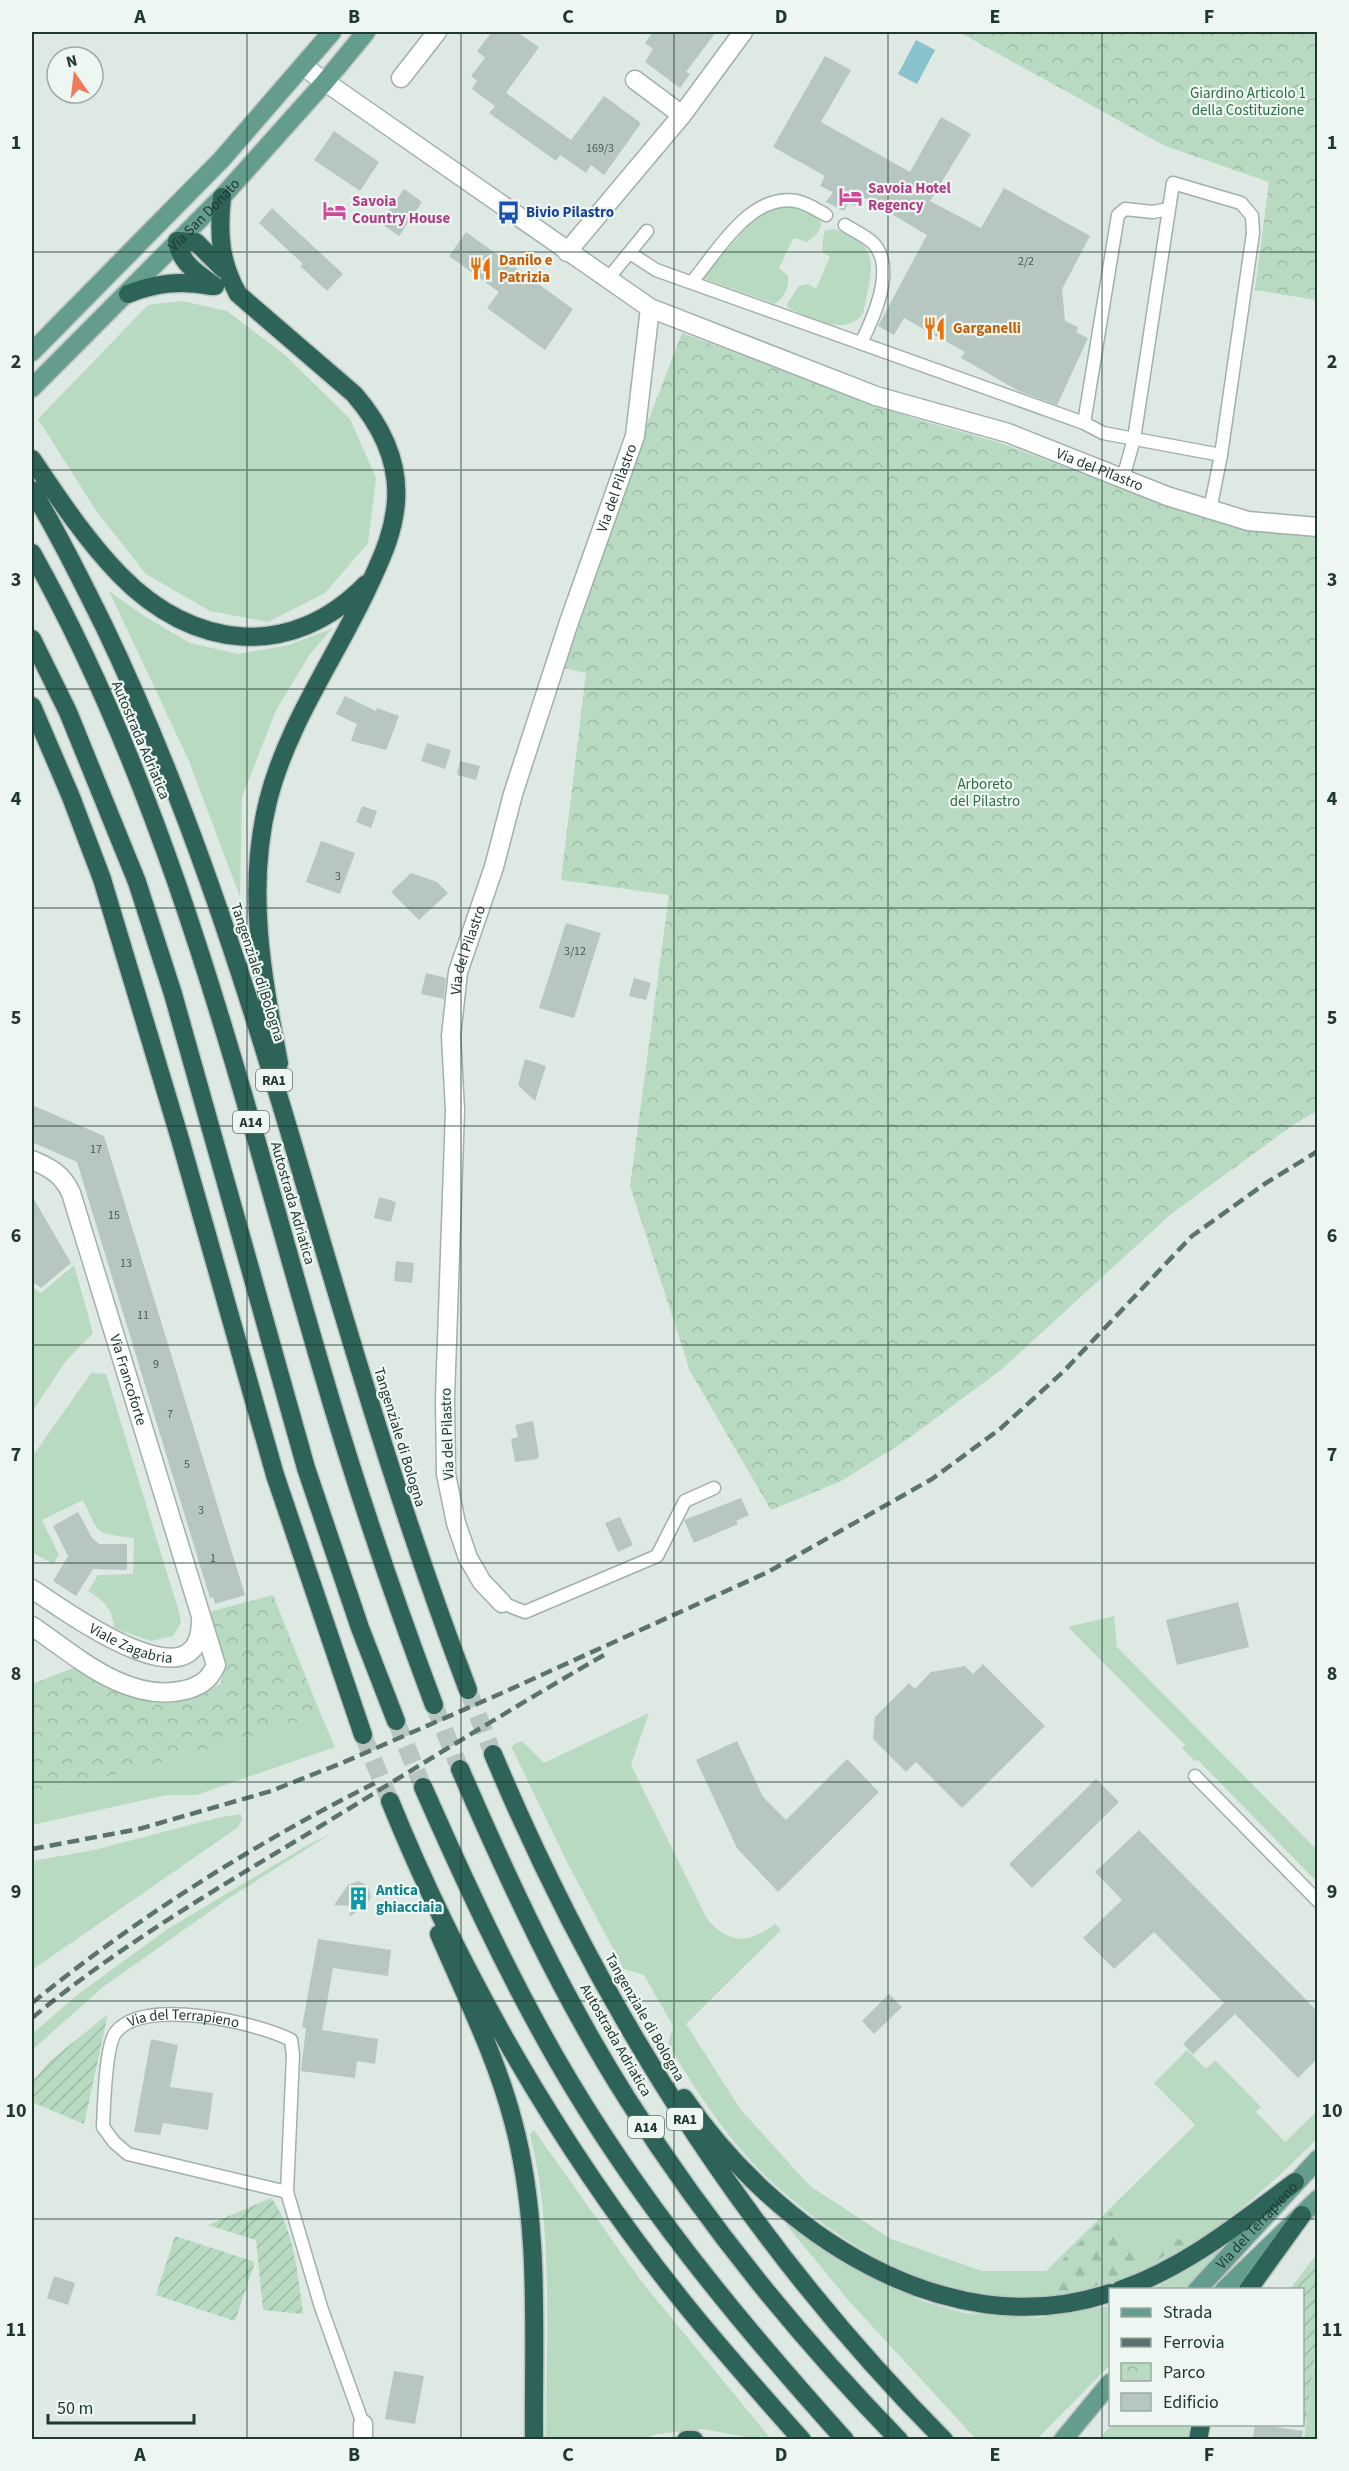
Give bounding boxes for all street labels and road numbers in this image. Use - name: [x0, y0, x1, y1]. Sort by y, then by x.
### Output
- street label: Via San Donato: [164, 174, 245, 256]
- street label: Via del Pilastro: [592, 441, 642, 535]
- street label: Via del Pilastro: [1053, 443, 1146, 497]
- street label: Autostrada Adriatica: [106, 678, 175, 803]
- street label: Tangenziale di Bologna: [225, 900, 290, 1044]
- street label: Via del Pilastro: [446, 903, 491, 996]
- road number: RA1: [256, 1069, 292, 1091]
- road number: A14: [233, 1111, 269, 1133]
- street label: Autostrada Adriatica: [265, 1139, 320, 1267]
- street label: Via Francoforte: [104, 1332, 152, 1428]
- street label: Tangenziale di Bologna: [368, 1365, 431, 1509]
- street label: Via del Pilastro: [435, 1387, 460, 1481]
- street label: Viale Zagabria: [85, 1618, 173, 1669]
- street label: Tangenziale di Bologna: [599, 1949, 690, 2085]
- street label: Autostrada Adriatica: [575, 1980, 656, 2101]
- street label: Via del Terrapieno: [124, 2004, 241, 2034]
- road number: RA1: [667, 2108, 703, 2130]
- road number: A14: [628, 2116, 664, 2138]
- street label: Via del Terrapieno: [1211, 2177, 1303, 2274]

